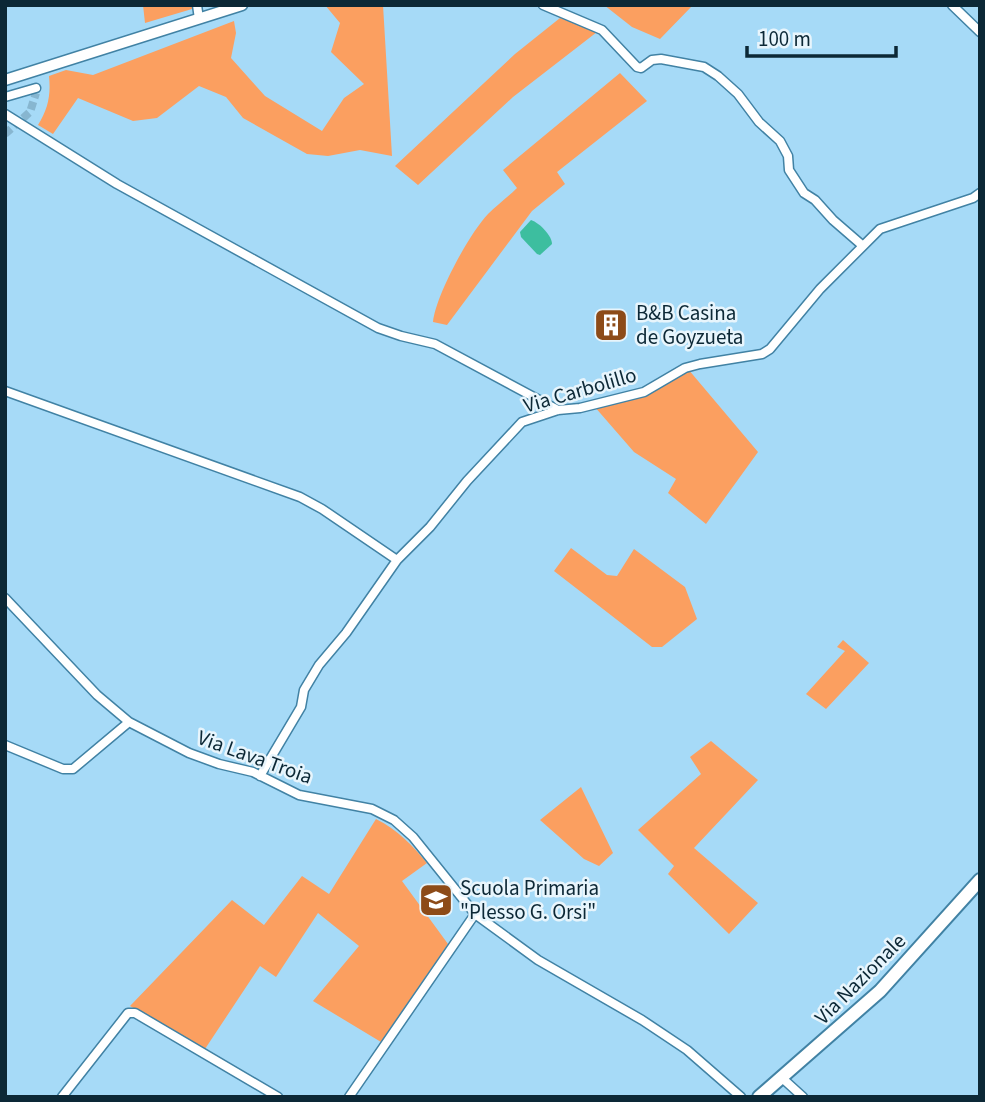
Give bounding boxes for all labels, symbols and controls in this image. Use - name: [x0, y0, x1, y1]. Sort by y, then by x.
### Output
- scale bar: [747, 14, 896, 58]
- text: 100 m: [758, 24, 811, 54]
- place label: B&B Casina de Goyzueta: [636, 298, 743, 352]
- building icon: B&B Casina de Goyzueta: [592, 306, 630, 344]
- street label: Via Carbolillo: [520, 360, 640, 420]
- street label: Via Lava Troia: [193, 722, 317, 792]
- place label: Scuola Primaria "Plesso G. Orsi": [460, 873, 599, 927]
- school or university icon: Scuola Primaria "Plesso G. Orsi": [417, 881, 455, 919]
- street label: Via Nazionale: [808, 927, 912, 1031]

